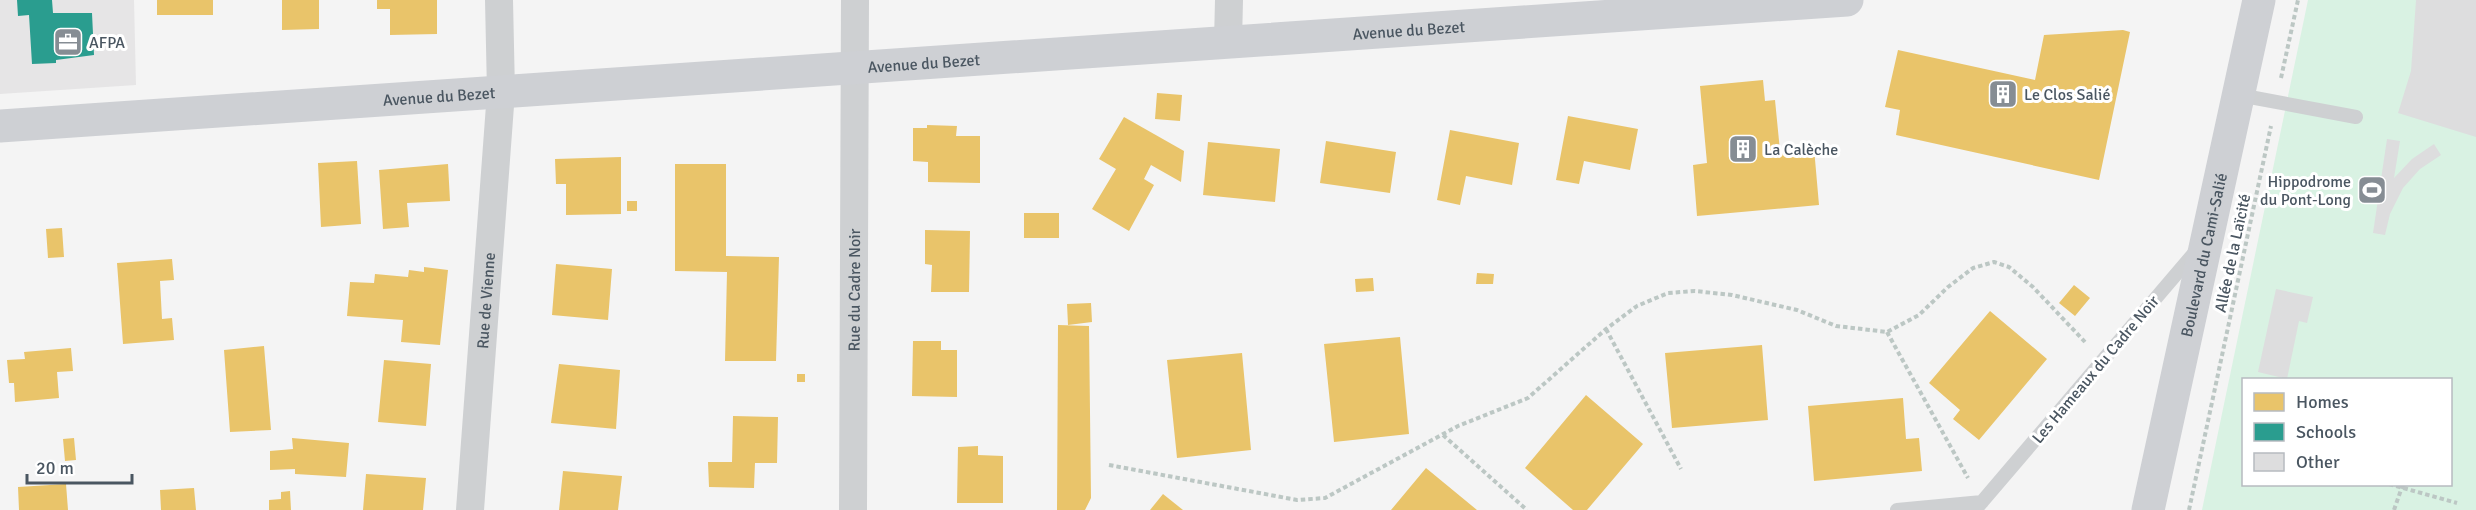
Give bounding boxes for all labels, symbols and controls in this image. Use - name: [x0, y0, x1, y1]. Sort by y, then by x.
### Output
- street label: Avenue du Bezet: [1352, 17, 1466, 45]
- office icon: AFPA: [52, 26, 84, 58]
- place label: AFPA: [89, 33, 125, 53]
- street label: Avenue du Bezet: [867, 50, 981, 78]
- building icon: Le Clos Salié: [1987, 78, 2019, 110]
- street label: Avenue du Bezet: [382, 83, 496, 111]
- place label: Le Clos Salié: [2024, 85, 2110, 105]
- building icon: La Calèche: [1727, 133, 1759, 165]
- place label: La Calèche: [1764, 140, 1838, 160]
- street label: Boulevard du Cami-Salié: [2177, 171, 2232, 339]
- place label: Hippodrome du Pont-Long: [2260, 172, 2351, 210]
- sports icon: Hippodrome du Pont-Long: [2356, 174, 2388, 206]
- street label: Allée de la Laïcité: [2211, 192, 2255, 314]
- street label: Rue du Cadre Noir: [845, 228, 865, 352]
- street label: Rue de Vienne: [473, 252, 500, 350]
- street label: Les Hameaux du Cadre Noir: [2028, 291, 2164, 448]
- legend: [2242, 378, 2452, 486]
- text: Homes: [2296, 391, 2349, 413]
- text: Schools: [2296, 421, 2356, 443]
- scale bar: [27, 447, 132, 485]
- text: Other: [2296, 451, 2340, 473]
- text: 20 m: [36, 457, 74, 479]

